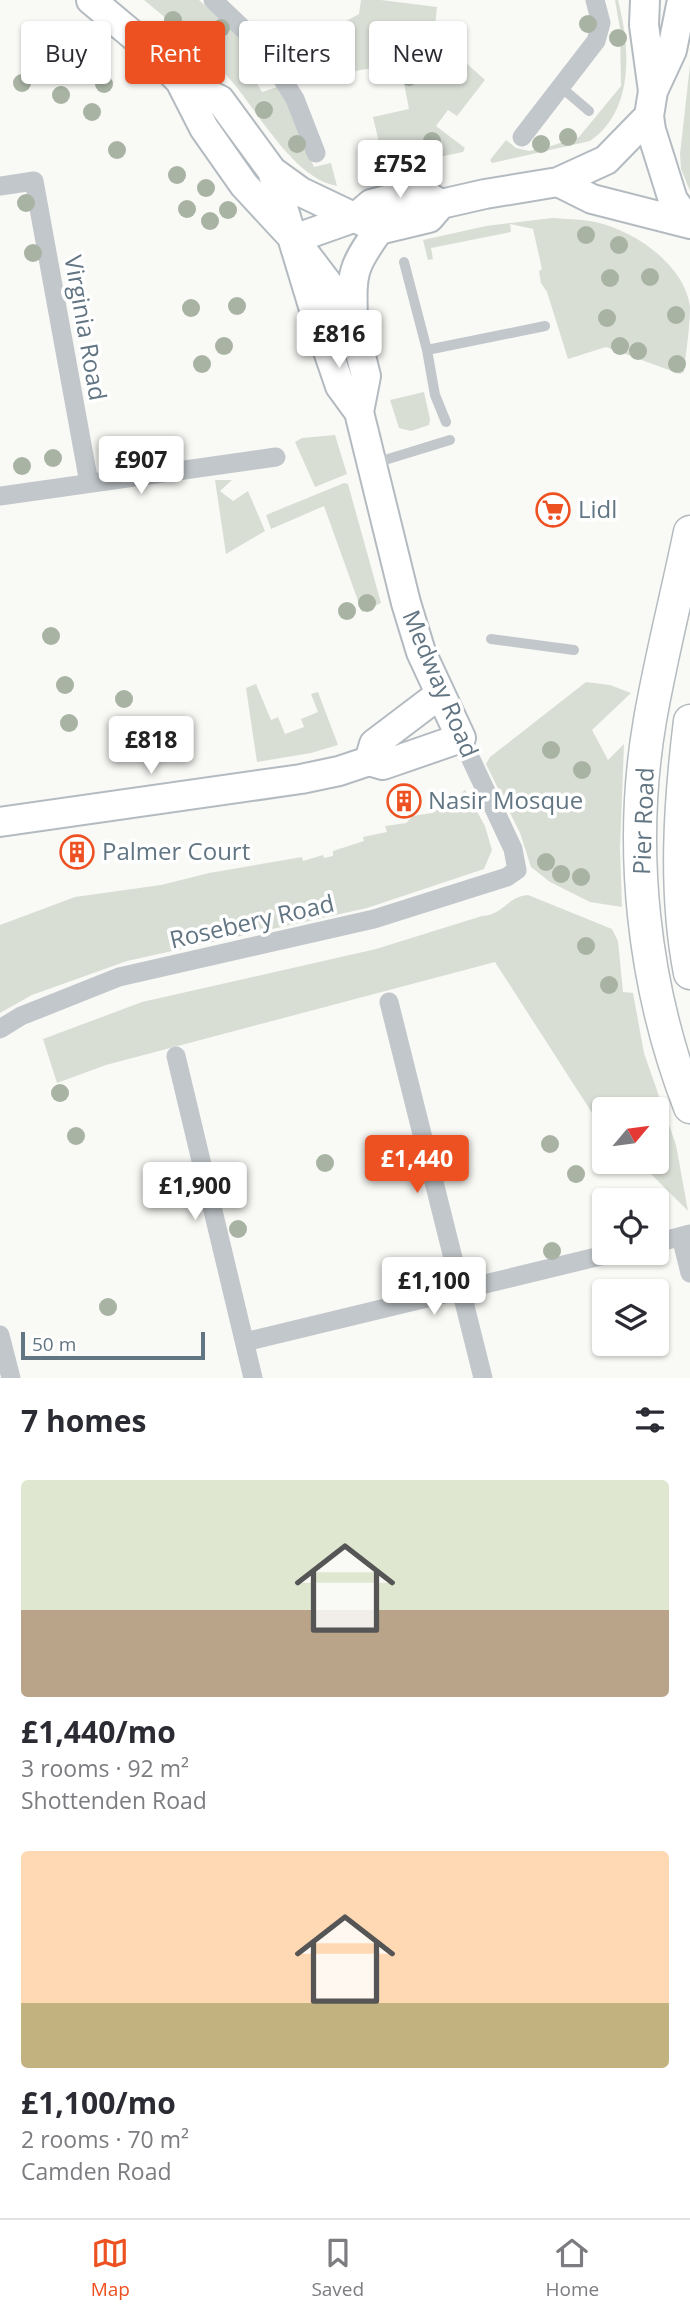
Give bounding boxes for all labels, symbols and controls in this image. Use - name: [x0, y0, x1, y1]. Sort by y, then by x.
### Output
- chip: Buy: [21, 21, 111, 84]
- chip: Rent: [125, 21, 225, 84]
- chip: Filters: [239, 21, 355, 84]
- chip: New: [369, 21, 467, 84]
- pin: £752: [359, 140, 441, 200]
- text: £752: [374, 147, 426, 179]
- street label: Virginia Road: [57, 253, 115, 403]
- pin: £816: [298, 310, 380, 370]
- text: £816: [313, 317, 365, 349]
- pin: £907: [100, 436, 182, 496]
- text: £907: [115, 443, 167, 475]
- supermarket icon: Lidl: [534, 491, 572, 529]
- place label: Lidl: [578, 492, 617, 525]
- street label: Medway Road: [395, 605, 487, 762]
- pin: £818: [110, 716, 192, 776]
- text: £818: [125, 723, 177, 755]
- street label: Pier Road: [624, 767, 661, 875]
- building icon: Nasir Mosque: [385, 782, 423, 820]
- place label: Nasir Mosque: [428, 783, 583, 816]
- building icon: Palmer Court: [58, 833, 96, 871]
- place label: Palmer Court: [102, 834, 250, 867]
- street label: Rosebery Road: [166, 886, 337, 955]
- north arrow: [592, 1097, 668, 1174]
- map controls: [592, 1097, 669, 1356]
- pin: £1,440: [360, 1136, 474, 1195]
- text: £1,440: [381, 1142, 453, 1174]
- pin: £1,900: [138, 1162, 252, 1222]
- text: £1,900: [159, 1169, 231, 1201]
- button: locate: [592, 1188, 669, 1265]
- pin: £1,100: [377, 1258, 491, 1317]
- text: £1,100: [398, 1264, 470, 1296]
- button: layers: [592, 1279, 669, 1356]
- scale bar: [21, 1329, 205, 1361]
- text: 50 m: [32, 1331, 76, 1357]
- text: 7 homes: [21, 1400, 146, 1441]
- icon: filters: [631, 1401, 669, 1439]
- icon: home: [282, 1525, 408, 1651]
- text: £1,440/mo: [21, 1711, 176, 1752]
- text: 3 rooms · 92 m²: [21, 1752, 189, 1784]
- text: Shottenden Road: [21, 1784, 207, 1816]
- icon: home: [282, 1896, 408, 2022]
- text: £1,100/mo: [21, 2082, 176, 2123]
- text: 2 rooms · 70 m²: [21, 2123, 189, 2155]
- text: Camden Road: [21, 2155, 172, 2187]
- tab: Map: [91, 2234, 130, 2302]
- tab: Saved: [311, 2234, 364, 2302]
- tab: Home: [546, 2234, 599, 2302]

